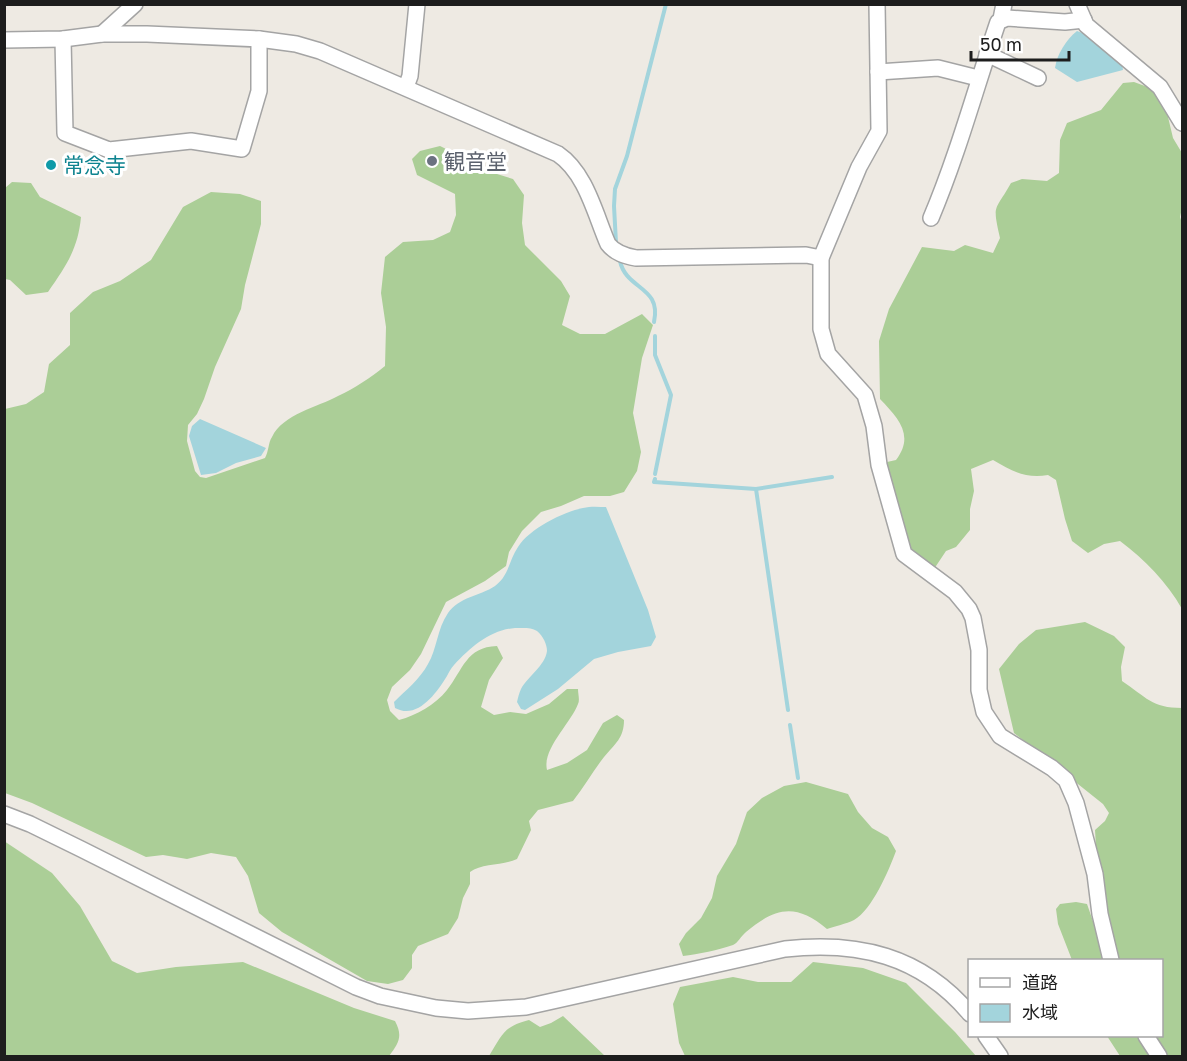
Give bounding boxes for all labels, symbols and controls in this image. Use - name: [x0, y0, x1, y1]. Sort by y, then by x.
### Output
- scale bar: [971, 24, 1068, 62]
- text: 50 m: [980, 33, 1022, 55]
- place label: 観音堂: [444, 148, 507, 174]
- place label: 常念寺: [63, 152, 126, 178]
- marker: 観音堂: [425, 154, 439, 168]
- marker: 常念寺: [44, 158, 58, 172]
- legend: [968, 959, 1163, 1037]
- text: 道路: [1022, 971, 1058, 993]
- text: 水域: [1022, 1001, 1058, 1023]

